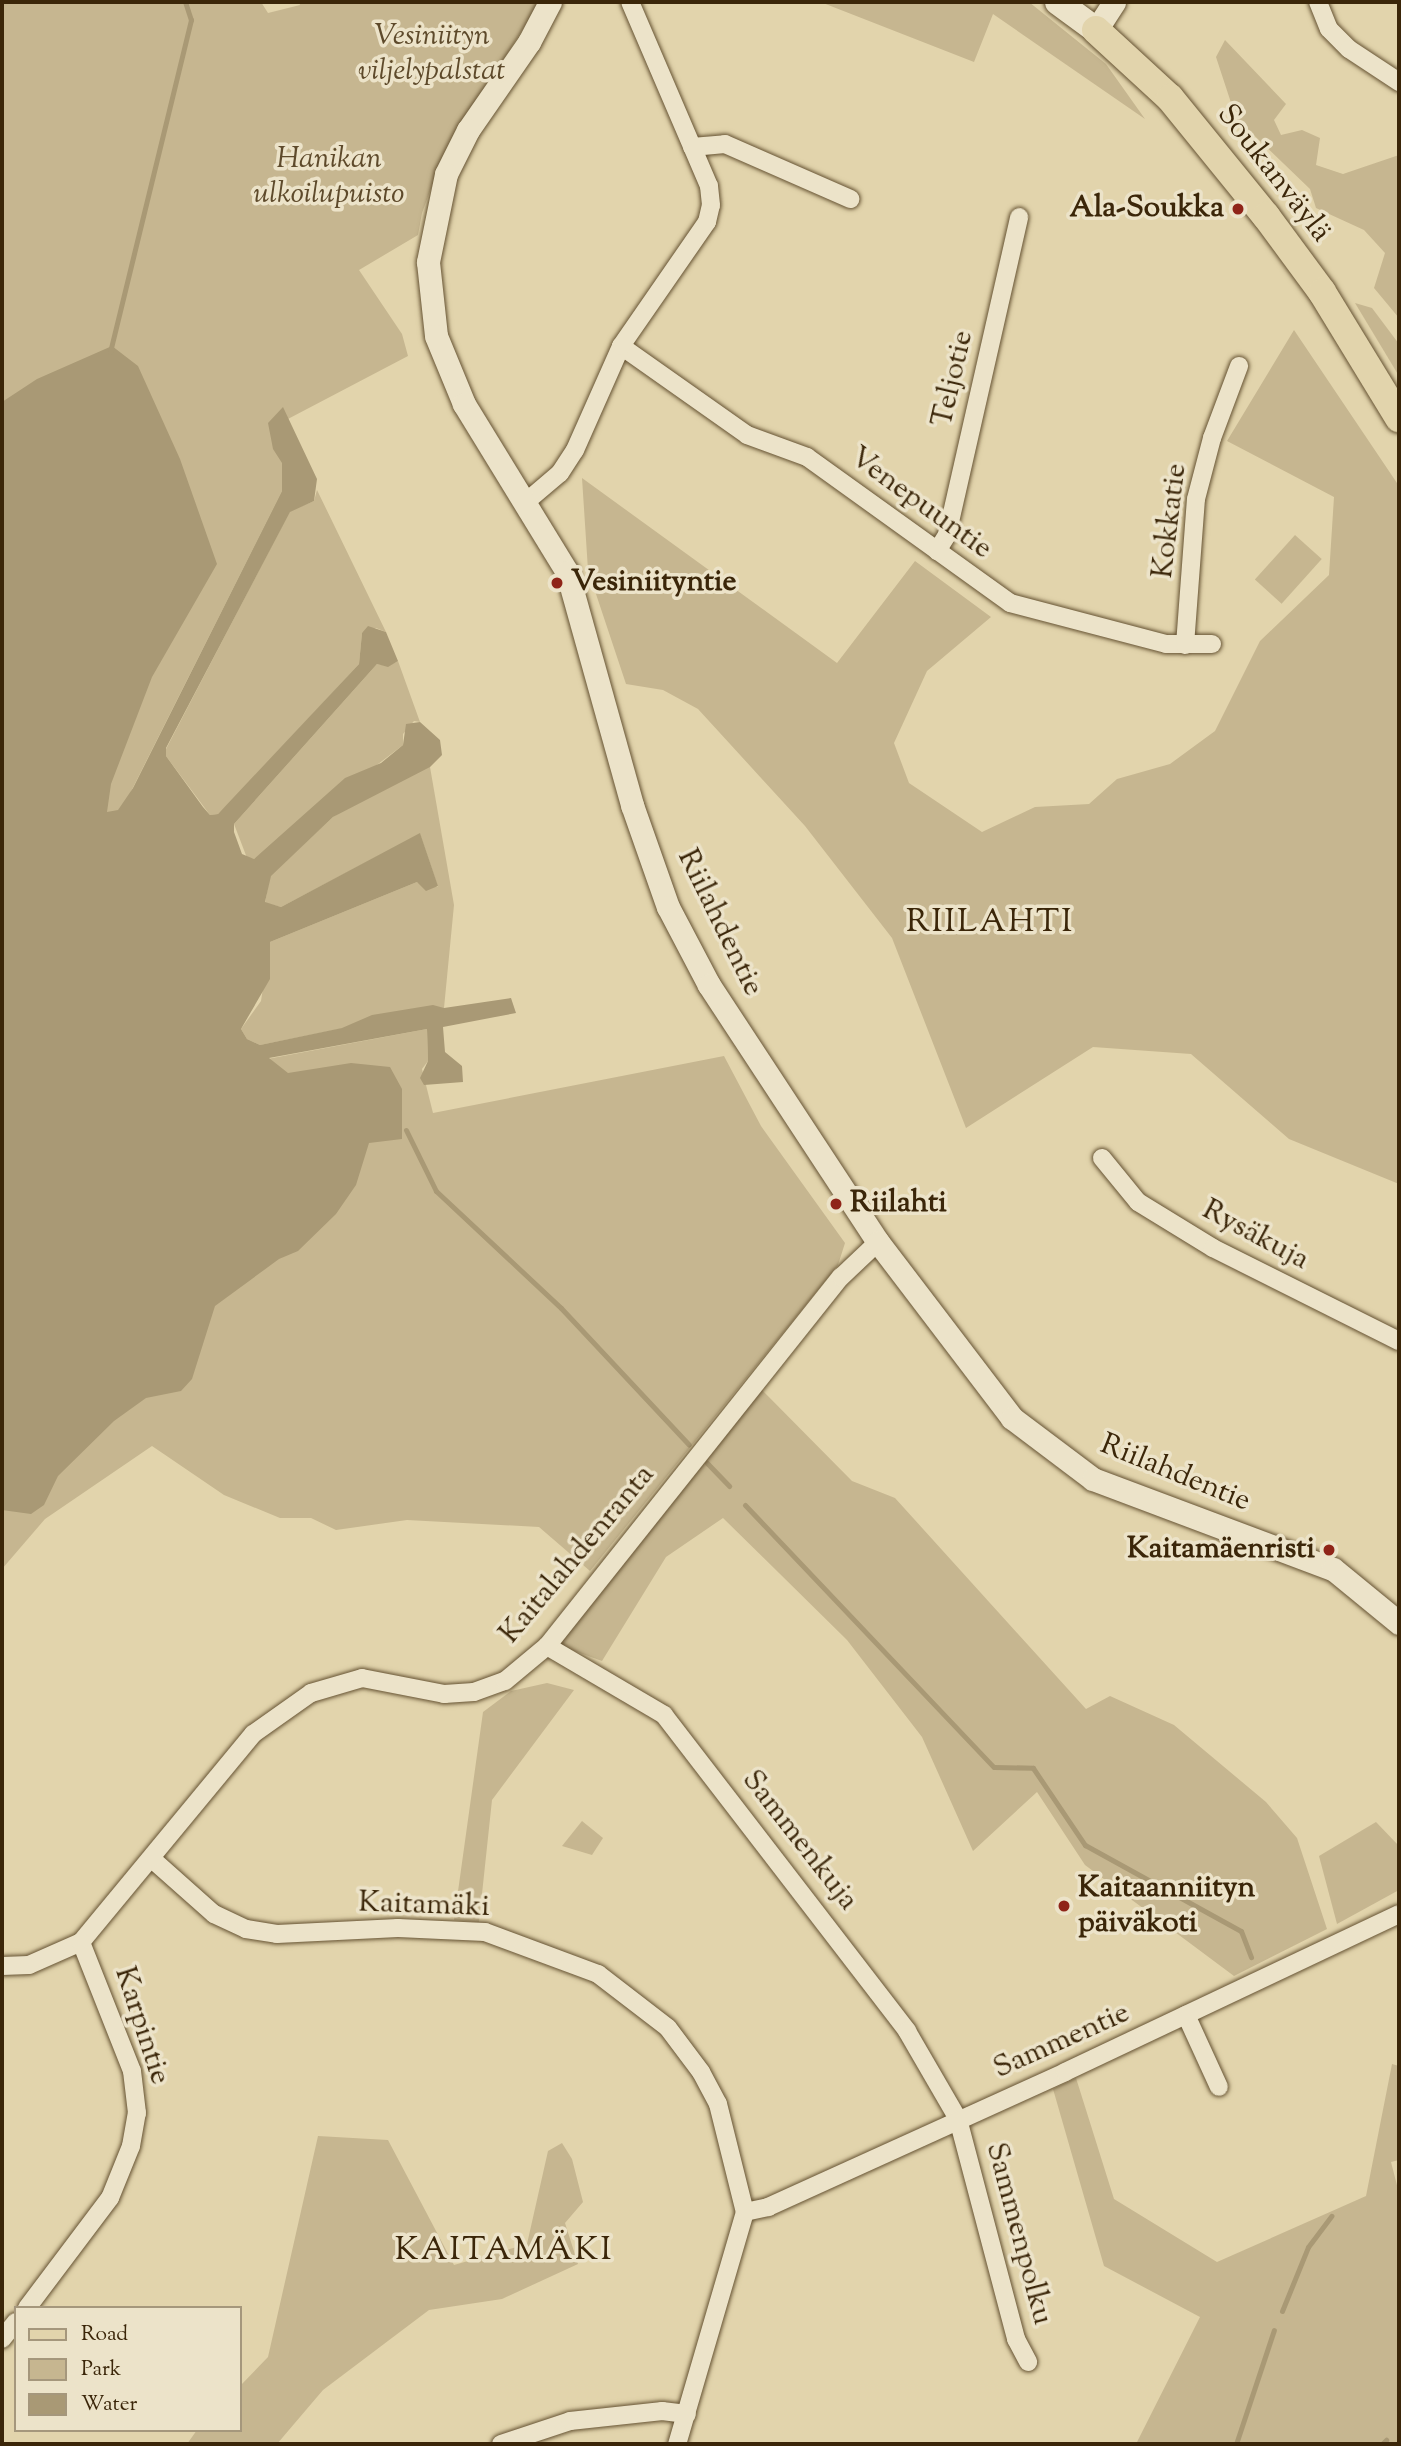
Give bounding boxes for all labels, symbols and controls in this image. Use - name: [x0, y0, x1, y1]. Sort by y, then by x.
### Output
- park label: Vesiniityn viljelypalstat: [359, 19, 505, 90]
- street label: Soukanväylä: [1208, 98, 1338, 250]
- park label: Hanikan ulkoilupuisto: [254, 142, 404, 212]
- place label: Ala-Soukka: [1070, 191, 1224, 227]
- marker: Ala-Soukka: [1230, 201, 1246, 217]
- street label: Teljotie: [925, 327, 983, 431]
- street label: Venepuuntie: [842, 440, 998, 568]
- street label: Kokkatie: [1146, 461, 1196, 581]
- place label: Vesiniityntie: [571, 565, 736, 601]
- marker: Vesiniityntie: [549, 575, 565, 591]
- street label: Riilahdentie: [668, 844, 770, 1002]
- district label: RIILAHTI: [907, 904, 1073, 944]
- place label: Riilahti: [850, 1186, 947, 1222]
- street label: Rysäkuja: [1195, 1193, 1315, 1279]
- marker: Riilahti: [828, 1196, 844, 1212]
- street label: Riilahdentie: [1095, 1428, 1255, 1520]
- street label: Kaitalahdenranta: [493, 1458, 663, 1652]
- place label: Kaitamäenristi: [1127, 1532, 1315, 1568]
- marker: Kaitamäenristi: [1321, 1542, 1337, 1558]
- street label: Sammenkuja: [733, 1764, 865, 1918]
- place label: Kaitaanniityn päiväkoti: [1078, 1871, 1255, 1941]
- street label: Kaitamäki: [358, 1886, 490, 1926]
- marker: Kaitaanniityn päiväkoti: [1056, 1898, 1072, 1914]
- street label: Karpintie: [105, 1963, 177, 2089]
- street label: Sammentie: [988, 1996, 1136, 2088]
- street label: Sammenpolku: [976, 2139, 1060, 2329]
- district label: KAITAMÄKI: [396, 2232, 612, 2272]
- legend: [14, 2306, 242, 2432]
- text: Road: [81, 2320, 128, 2350]
- text: Park: [81, 2355, 121, 2385]
- text: Water: [81, 2390, 137, 2420]

